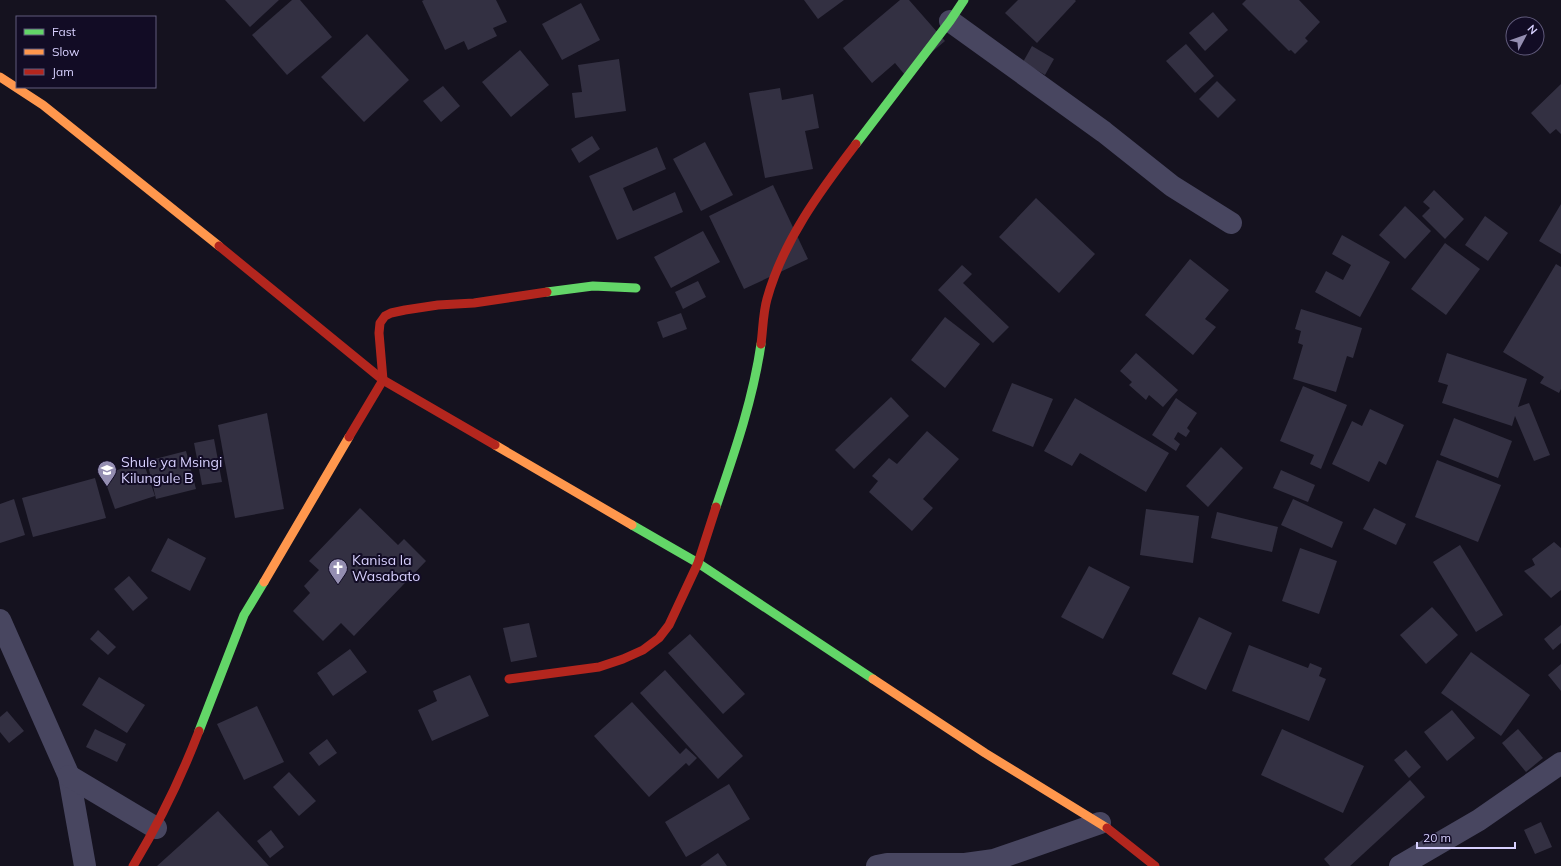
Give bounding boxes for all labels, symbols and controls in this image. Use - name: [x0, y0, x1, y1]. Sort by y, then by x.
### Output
- legend: [16, 16, 156, 88]
- north arrow: [1505, 16, 1545, 56]
- text: N: [1525, 22, 1541, 37]
- text: Fast: [52, 24, 76, 39]
- text: Slow: [52, 44, 80, 59]
- text: Jam: [52, 64, 74, 79]
- place label: Shule ya Msingi Kilungule B: [121, 453, 222, 487]
- school or university icon: Shule ya Msingi Kilungule B: [96, 459, 118, 487]
- place label: Kanisa la Wasabato: [352, 551, 420, 585]
- church icon: Kanisa la Wasabato: [327, 557, 349, 585]
- scale bar: [1417, 824, 1515, 850]
- text: 20 m: [1423, 830, 1451, 845]

